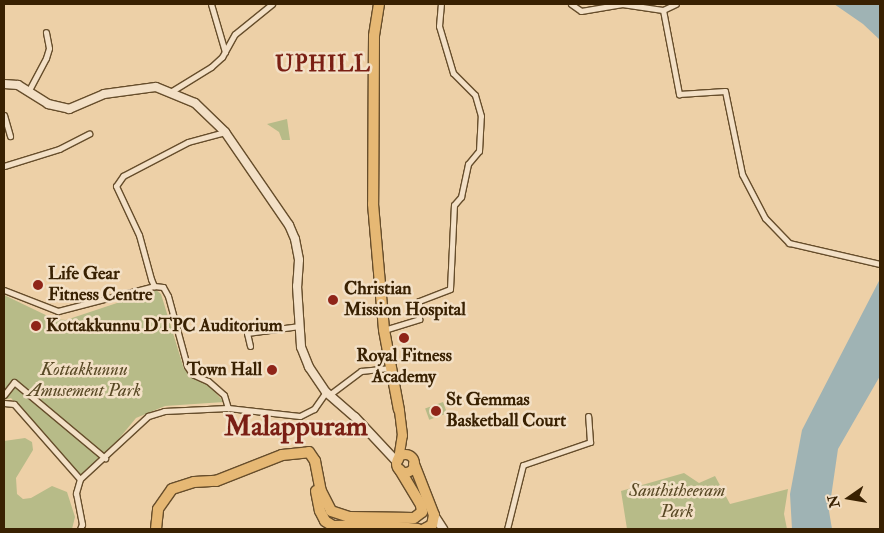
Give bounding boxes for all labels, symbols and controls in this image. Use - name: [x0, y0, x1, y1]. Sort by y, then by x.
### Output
- district label: UPHILL: [274, 52, 372, 78]
- place label: Life Gear Fitness Centre: [48, 264, 152, 306]
- marker: Life Gear Fitness Centre: [32, 279, 44, 291]
- place label: Christian Mission Hospital: [344, 279, 466, 322]
- marker: Christian Mission Hospital: [326, 293, 340, 307]
- place label: Kottakkunnu DTPC Auditorium: [46, 315, 283, 337]
- marker: Kottakkunnu DTPC Auditorium: [30, 320, 42, 332]
- marker: Royal Fitness Academy: [398, 332, 410, 344]
- place label: Royal Fitness Academy: [356, 346, 452, 388]
- place label: Town Hall: [187, 359, 262, 381]
- park label: Kottakkunnu Amusement Park: [27, 360, 141, 402]
- marker: Town Hall: [266, 364, 278, 376]
- place label: St Gemmas Basketball Court: [446, 390, 566, 432]
- marker: St Gemmas Basketball Court: [430, 405, 442, 417]
- district label: Malappuram: [224, 410, 368, 444]
- north arrow: [824, 473, 874, 523]
- park label: Santhitheeram Park: [629, 481, 725, 524]
- text: N: [824, 493, 844, 510]

